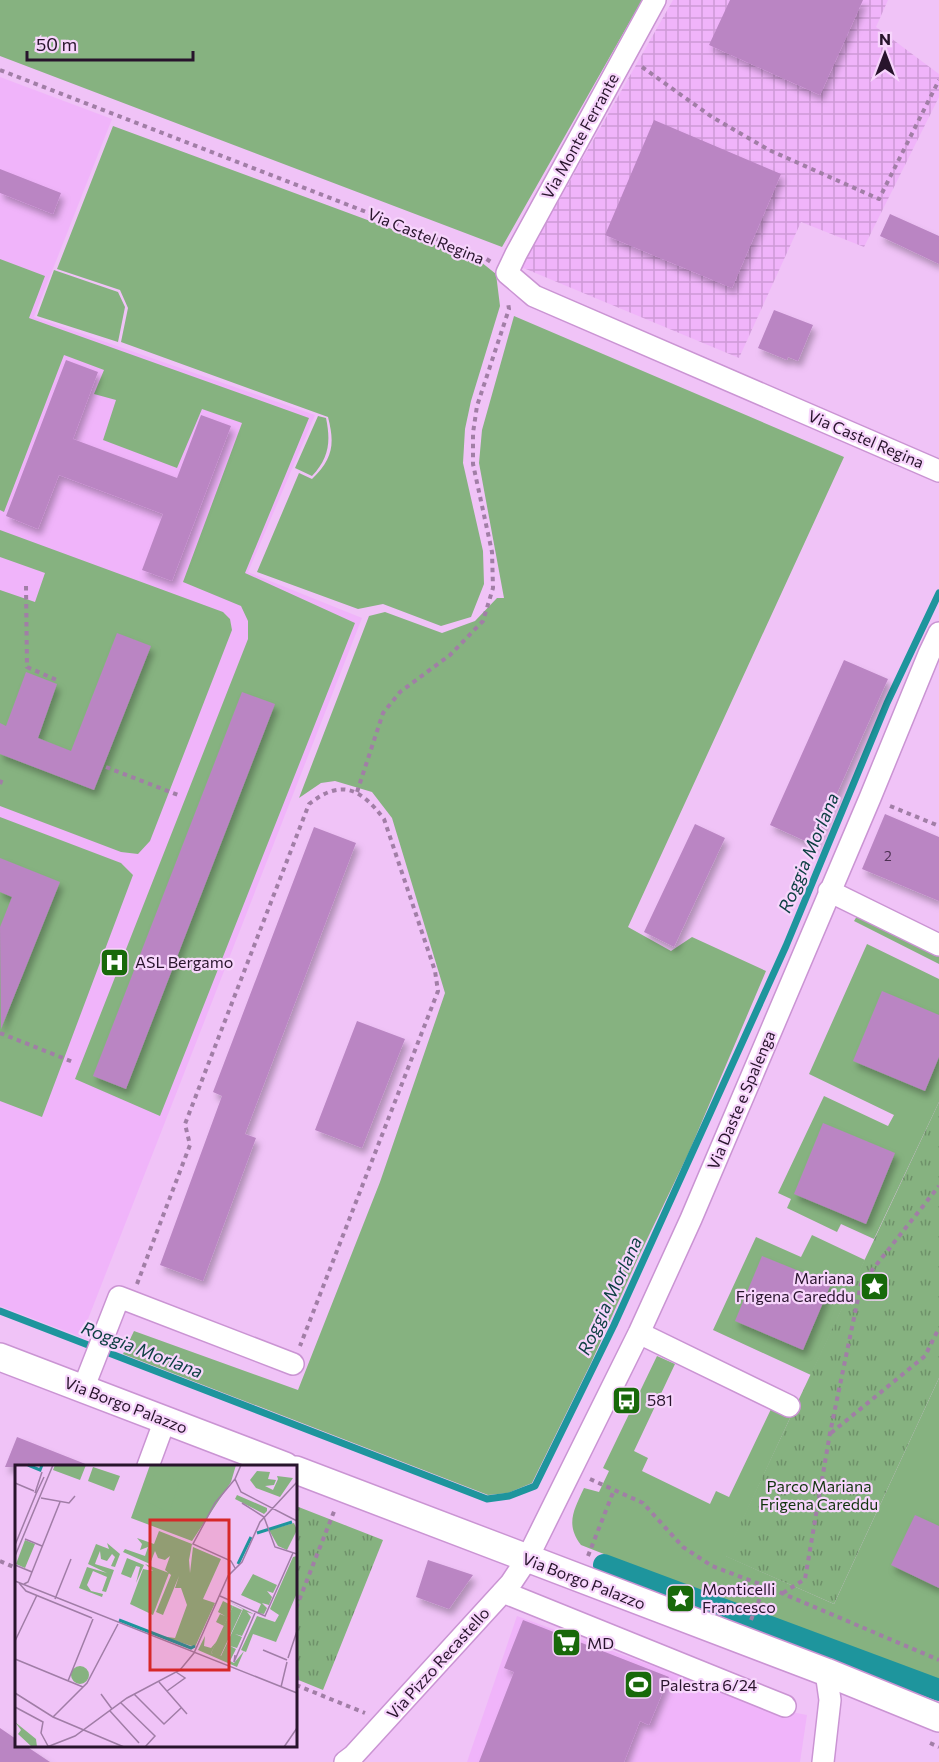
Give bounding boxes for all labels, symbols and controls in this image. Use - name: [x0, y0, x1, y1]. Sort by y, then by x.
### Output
- scale bar: [27, 24, 194, 62]
- north arrow: [855, 24, 915, 84]
- text: N: [879, 29, 891, 48]
- text: 50 m: [36, 33, 77, 55]
- street label: Via Monte Ferrante: [537, 70, 622, 202]
- street label: Via Castel Regina: [365, 203, 487, 268]
- street label: Via Castel Regina: [805, 406, 927, 472]
- water label: Roggia Morlana: [773, 789, 843, 916]
- house number: 2: [884, 847, 892, 864]
- hospital icon: ASL Bergamo: [98, 946, 130, 978]
- place label: ASL Bergamo: [135, 952, 233, 971]
- street label: Via Daste e Spalenga: [703, 1027, 778, 1172]
- water label: Roggia Morlana: [572, 1233, 646, 1358]
- place label: Mariana Frigena Careddu: [736, 1268, 854, 1305]
- place icon: Mariana Frigena Careddu: [859, 1271, 891, 1303]
- water label: Roggia Morlana: [79, 1316, 206, 1382]
- street label: Via Borgo Palazzo: [62, 1372, 190, 1437]
- bus stop icon: 581: [610, 1384, 642, 1416]
- place label: 581: [647, 1390, 673, 1409]
- inset map: [15, 1465, 297, 1747]
- park label: Parco Mariana Frigena Careddu: [760, 1476, 878, 1513]
- street label: Via Borgo Palazzo: [520, 1548, 648, 1613]
- place label: Monticelli Francesco: [702, 1579, 776, 1616]
- place icon: Monticelli Francesco: [665, 1582, 697, 1614]
- street label: Via Pizzo Recastello: [382, 1603, 493, 1722]
- supermarket icon: MD: [550, 1627, 582, 1659]
- place label: MD: [587, 1633, 614, 1652]
- sports icon: Palestra 6/24: [623, 1669, 655, 1701]
- place label: Palestra 6/24: [660, 1675, 757, 1694]

